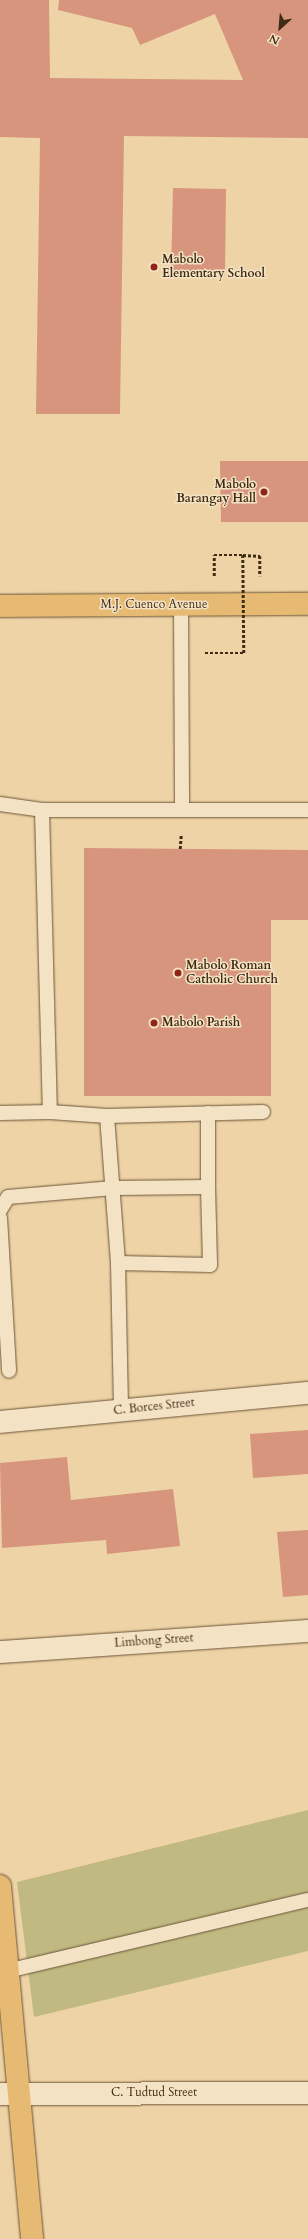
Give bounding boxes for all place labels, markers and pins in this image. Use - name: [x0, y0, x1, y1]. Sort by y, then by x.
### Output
- place label: Mabolo Elementary School: [162, 253, 265, 281]
- marker: Mabolo Elementary School: [149, 262, 159, 272]
- place label: Mabolo Barangay Hall: [176, 478, 256, 506]
- marker: Mabolo Barangay Hall: [259, 487, 269, 497]
- place label: Mabolo Roman Catholic Church: [186, 959, 278, 987]
- marker: Mabolo Roman Catholic Church: [173, 968, 183, 978]
- place label: Mabolo Parish: [162, 1016, 240, 1030]
- marker: Mabolo Parish: [149, 1018, 159, 1028]

